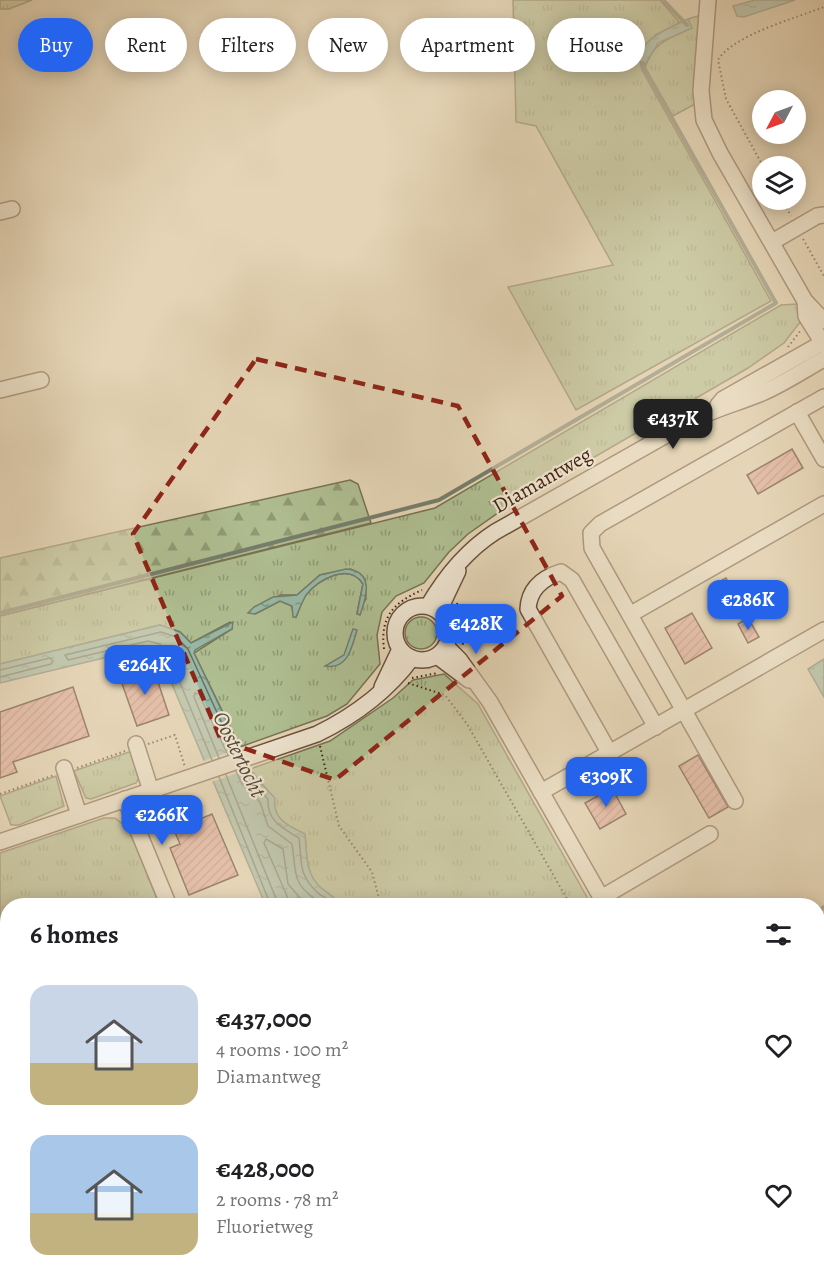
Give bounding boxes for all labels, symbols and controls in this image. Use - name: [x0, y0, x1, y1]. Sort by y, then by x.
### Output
- chip: Buy: [18, 18, 93, 72]
- chip: Rent: [105, 18, 187, 72]
- chip: Filters: [199, 18, 296, 72]
- chip: New: [308, 18, 388, 72]
- chip: Apartment: [400, 18, 535, 72]
- chip: House: [547, 18, 645, 72]
- north arrow: [752, 90, 806, 144]
- map controls: [752, 90, 806, 210]
- button: layers: [752, 156, 806, 210]
- pin: €437K: [631, 399, 715, 450]
- text: €437K: [647, 405, 699, 432]
- street label: Diamantweg: [487, 440, 597, 520]
- pin: €286K: [706, 580, 790, 631]
- text: €286K: [721, 586, 775, 613]
- pin: €428K: [434, 604, 518, 655]
- text: €428K: [449, 610, 503, 637]
- pin: €264K: [103, 645, 187, 696]
- text: €264K: [118, 651, 172, 678]
- water label: Oostertocht: [205, 706, 273, 803]
- pin: €309K: [564, 757, 648, 808]
- text: €309K: [580, 763, 632, 790]
- pin: €266K: [120, 795, 204, 846]
- text: €266K: [136, 801, 188, 828]
- text: 6 homes: [30, 917, 119, 952]
- icon: filters: [762, 918, 795, 951]
- text: €437,000: [216, 1001, 312, 1036]
- icon: home: [78, 1009, 150, 1081]
- icon: heart: [762, 1029, 795, 1062]
- text: 4 rooms · 100 m²: [216, 1036, 348, 1063]
- text: Diamantweg: [216, 1063, 321, 1090]
- text: €428,000: [216, 1151, 314, 1186]
- icon: home: [78, 1159, 150, 1231]
- icon: heart: [762, 1179, 795, 1212]
- text: 2 rooms · 78 m²: [216, 1186, 339, 1213]
- text: Fluorietweg: [216, 1213, 313, 1240]

